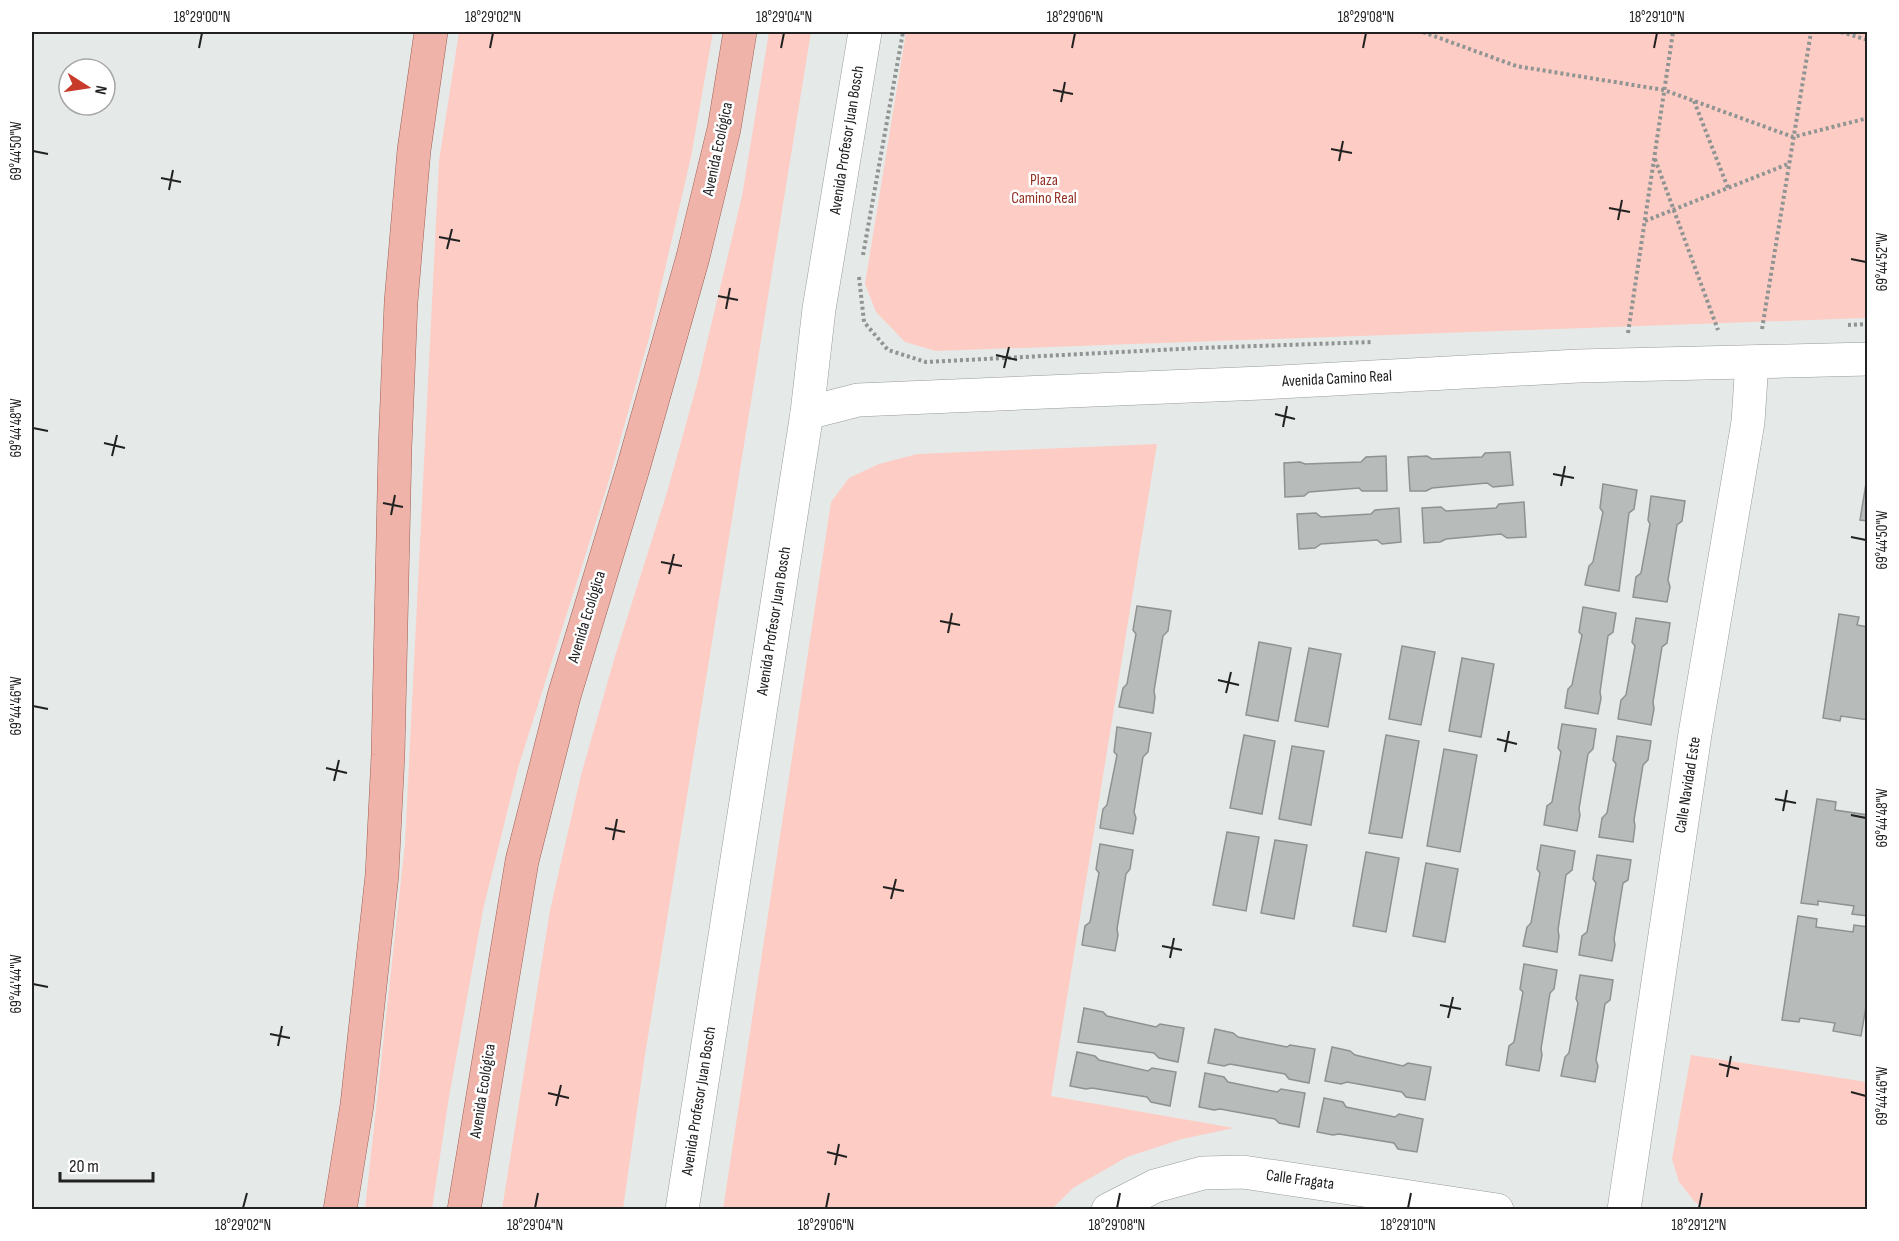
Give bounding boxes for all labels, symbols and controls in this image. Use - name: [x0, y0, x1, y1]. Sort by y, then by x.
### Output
- text: 18°29'00"N: [174, 8, 230, 27]
- text: 18°29'02"N: [465, 8, 521, 27]
- text: 18°29'04"N: [756, 8, 812, 27]
- text: 18°29'06"N: [1047, 8, 1103, 27]
- text: 18°29'08"N: [1338, 8, 1394, 27]
- text: 18°29'10"N: [1629, 8, 1685, 27]
- north arrow: [57, 57, 117, 117]
- street label: Avenida Profesor Juan Bosch: [826, 64, 868, 217]
- text: N: [90, 84, 110, 96]
- street label: Avenida Ecológica: [699, 101, 737, 198]
- text: 69°44'50"W: [7, 121, 26, 181]
- park label: Plaza Camino Real: [1011, 171, 1077, 208]
- text: 69°44'52"W: [1873, 232, 1892, 291]
- street label: Avenida Camino Real: [1281, 367, 1392, 391]
- text: 69°44'48"W: [7, 398, 26, 458]
- text: 69°44'50"W: [1873, 510, 1892, 570]
- street label: Avenida Profesor Juan Bosch: [753, 545, 795, 698]
- street label: Avenida Ecológica: [564, 569, 610, 666]
- text: 69°44'46"W: [7, 676, 26, 736]
- street label: Calle Navidad Este: [1671, 735, 1705, 835]
- text: 69°44'48"W: [1873, 788, 1892, 848]
- text: 69°44'44"W: [7, 954, 26, 1013]
- street label: Avenida Profesor Juan Bosch: [678, 1025, 720, 1178]
- street label: Avenida Ecológica: [466, 1043, 500, 1140]
- text: 69°44'46"W: [1873, 1066, 1892, 1126]
- scale bar: [60, 1145, 153, 1183]
- text: 20 m: [69, 1156, 99, 1177]
- street label: Calle Fragata: [1265, 1166, 1335, 1194]
- text: 18°29'02"N: [215, 1216, 271, 1235]
- text: 18°29'04"N: [507, 1216, 563, 1235]
- text: 18°29'06"N: [798, 1216, 854, 1235]
- text: 18°29'08"N: [1089, 1216, 1145, 1235]
- text: 18°29'10"N: [1380, 1216, 1436, 1235]
- text: 18°29'12"N: [1672, 1216, 1726, 1235]

